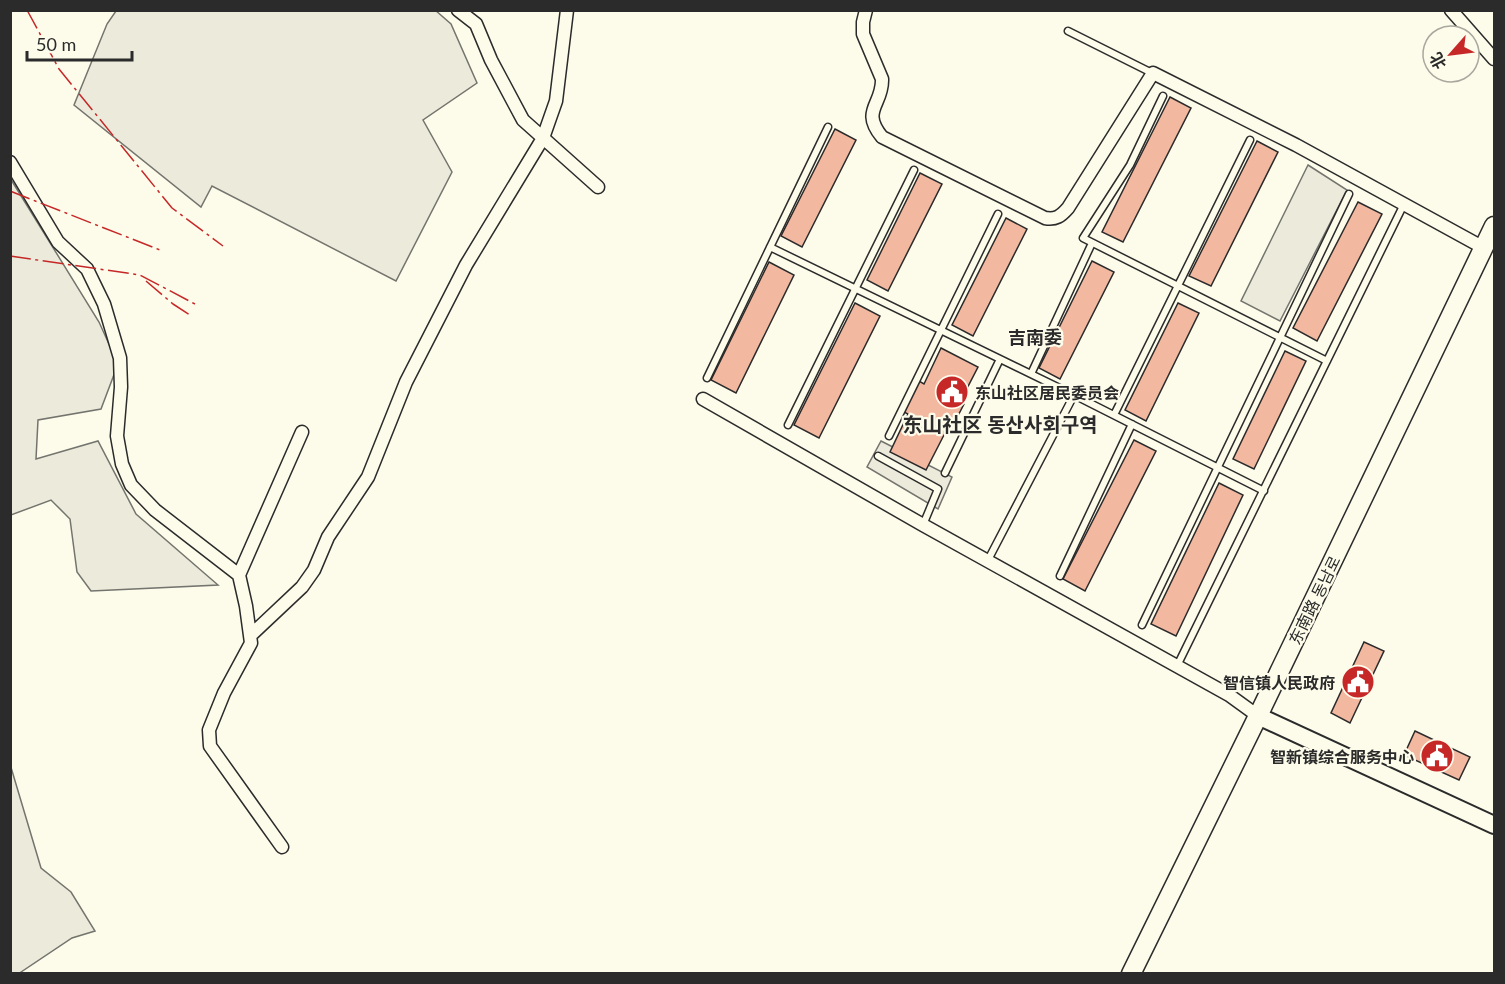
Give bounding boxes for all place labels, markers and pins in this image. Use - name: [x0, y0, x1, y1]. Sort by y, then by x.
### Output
- public building icon: 东山社区居民委员会: [934, 374, 970, 410]
- place label: 东山社区居民委员会: [975, 383, 1119, 402]
- public building icon: 智信镇人民政府: [1340, 664, 1376, 700]
- place label: 智信镇人民政府: [1223, 673, 1335, 692]
- public building icon: 智新镇综合服务中心: [1419, 738, 1455, 774]
- place label: 智新镇综合服务中心: [1270, 747, 1414, 766]

